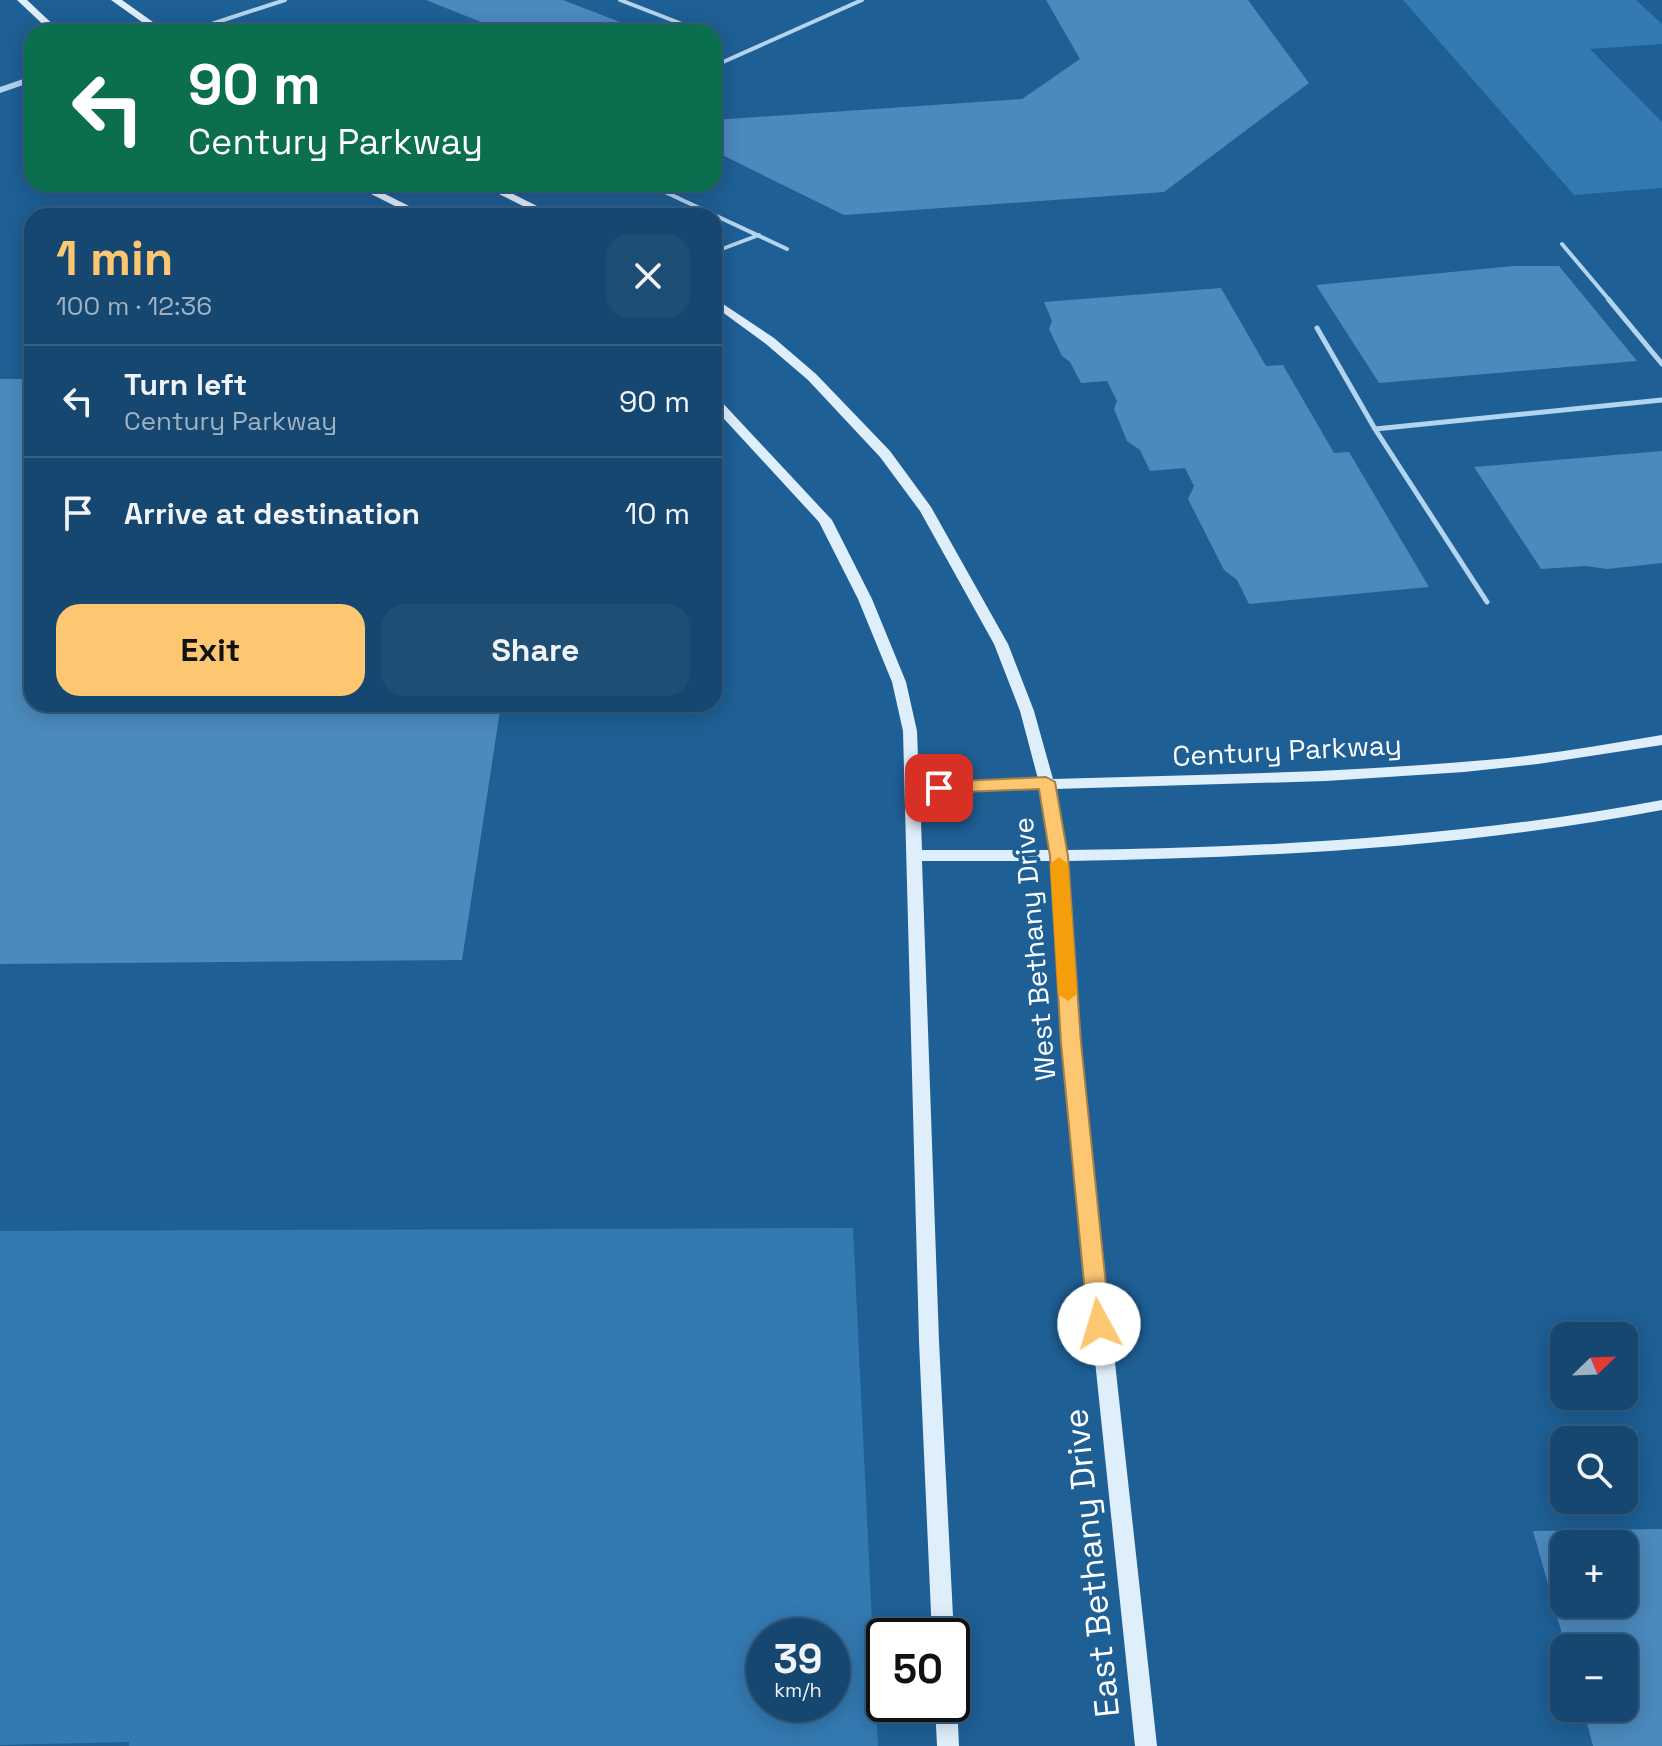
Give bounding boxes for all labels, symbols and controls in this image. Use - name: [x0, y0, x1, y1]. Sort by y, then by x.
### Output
- text: 90 m: [188, 49, 321, 120]
- icon: left: [56, 56, 160, 160]
- text: Century Parkway: [188, 119, 483, 165]
- text: 1 min: [56, 228, 173, 289]
- button: close: [606, 234, 690, 318]
- text: 100 m · 12:36: [56, 289, 212, 323]
- text: Turn left: [124, 365, 247, 404]
- icon: left: [56, 379, 100, 423]
- text: 90 m: [619, 382, 690, 421]
- text: Century Parkway: [124, 404, 337, 438]
- icon: arrive: [56, 491, 100, 535]
- text: Arrive at destination: [124, 494, 420, 533]
- text: 10 m: [625, 494, 690, 533]
- button: Exit: [56, 604, 365, 696]
- button: Share: [381, 604, 690, 696]
- street label: Century Parkway: [1171, 726, 1403, 774]
- pin: [905, 754, 973, 822]
- icon: arrive: [917, 766, 961, 810]
- street label: West Bethany Drive: [1005, 816, 1063, 1082]
- position arrow: [1057, 1282, 1141, 1366]
- north arrow: [1550, 1322, 1638, 1410]
- map controls: [1550, 1322, 1638, 1722]
- street label: East Bethany Drive: [1054, 1407, 1129, 1719]
- button: search: [1550, 1426, 1638, 1514]
- button: +: [1550, 1530, 1638, 1618]
- speed limit sign: 50: [866, 1618, 970, 1722]
- text: 39: [773, 1634, 823, 1685]
- button: −: [1550, 1634, 1638, 1722]
- text: km/h: [774, 1677, 822, 1703]

